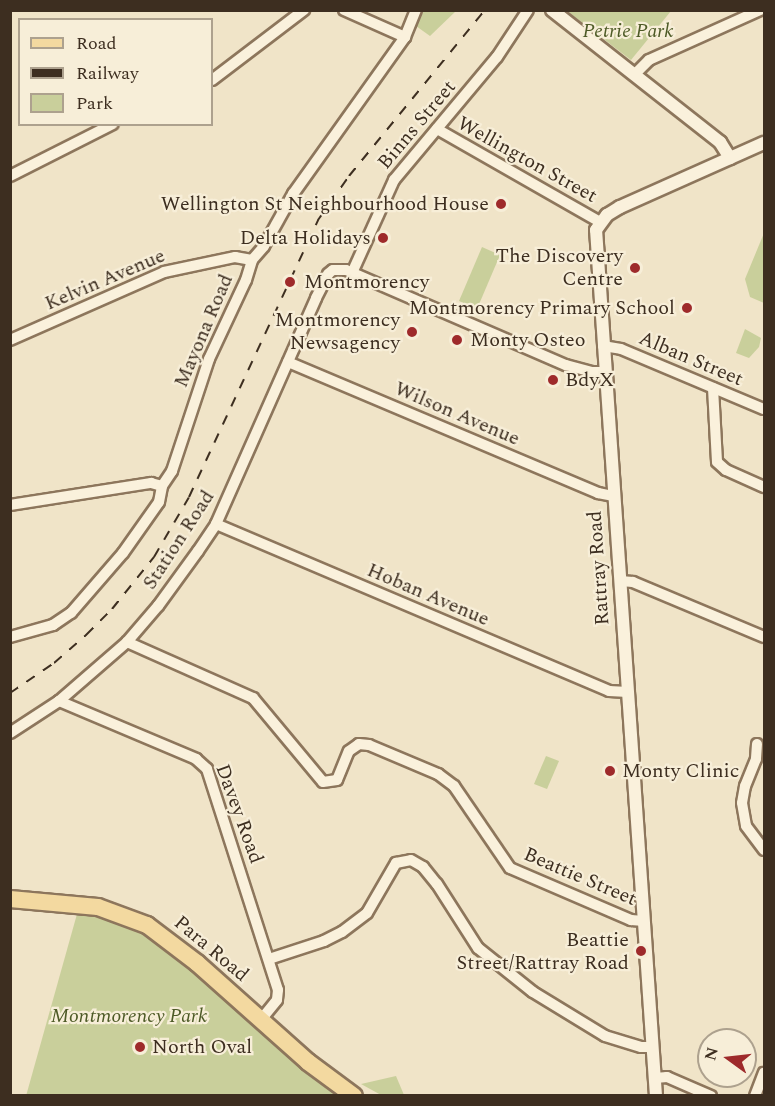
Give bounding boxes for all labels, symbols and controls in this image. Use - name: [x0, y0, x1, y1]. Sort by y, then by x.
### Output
- legend: [18, 18, 213, 126]
- park label: Petrie Park: [582, 19, 674, 43]
- text: Road: [76, 30, 117, 57]
- text: Railway: [76, 60, 139, 87]
- street label: Binns Street: [373, 76, 461, 174]
- text: Park: [76, 90, 113, 117]
- street label: Wellington Street: [453, 112, 601, 208]
- place label: Wellington St Neighbourhood House: [161, 192, 489, 216]
- marker: Wellington St Neighbourhood House: [494, 197, 508, 211]
- place label: Delta Holidays: [240, 226, 371, 250]
- marker: Delta Holidays: [376, 231, 390, 245]
- street label: Kelvin Avenue: [41, 244, 169, 316]
- place label: The Discovery Centre: [496, 244, 623, 291]
- marker: The Discovery Centre: [628, 261, 642, 275]
- place label: Montmorency: [304, 270, 429, 294]
- street label: Mayona Road: [169, 271, 239, 391]
- marker: Montmorency: [281, 273, 299, 291]
- place label: Montmorency Primary School: [409, 296, 675, 320]
- marker: Montmorency Primary School: [680, 301, 694, 315]
- place label: Montmorency Newsagency: [275, 308, 400, 355]
- marker: Montmorency Newsagency: [405, 325, 419, 339]
- street label: Alban Street: [635, 326, 747, 392]
- place label: Monty Osteo: [470, 328, 585, 352]
- marker: Monty Osteo: [448, 331, 466, 349]
- place label: BdyX: [565, 368, 614, 392]
- marker: BdyX: [546, 373, 560, 387]
- street label: Wilson Avenue: [391, 377, 523, 451]
- street label: Station Road: [138, 486, 220, 594]
- street label: Rattray Road: [583, 510, 615, 626]
- street label: Hoban Avenue: [363, 558, 493, 632]
- place label: Monty Clinic: [622, 759, 739, 783]
- street label: Davey Road: [210, 761, 268, 867]
- marker: Monty Clinic: [603, 764, 617, 778]
- street label: Beattie Street: [520, 842, 640, 912]
- street label: Para Road: [169, 911, 253, 987]
- place label: Beattie Street/Rattray Road: [456, 928, 629, 975]
- marker: Beattie Street/Rattray Road: [634, 944, 648, 958]
- park label: Montmorency Park: [51, 1004, 207, 1028]
- north arrow: [697, 1028, 757, 1088]
- place label: North Oval: [152, 1035, 252, 1059]
- marker: North Oval: [133, 1040, 147, 1054]
- text: N: [698, 1044, 725, 1063]

